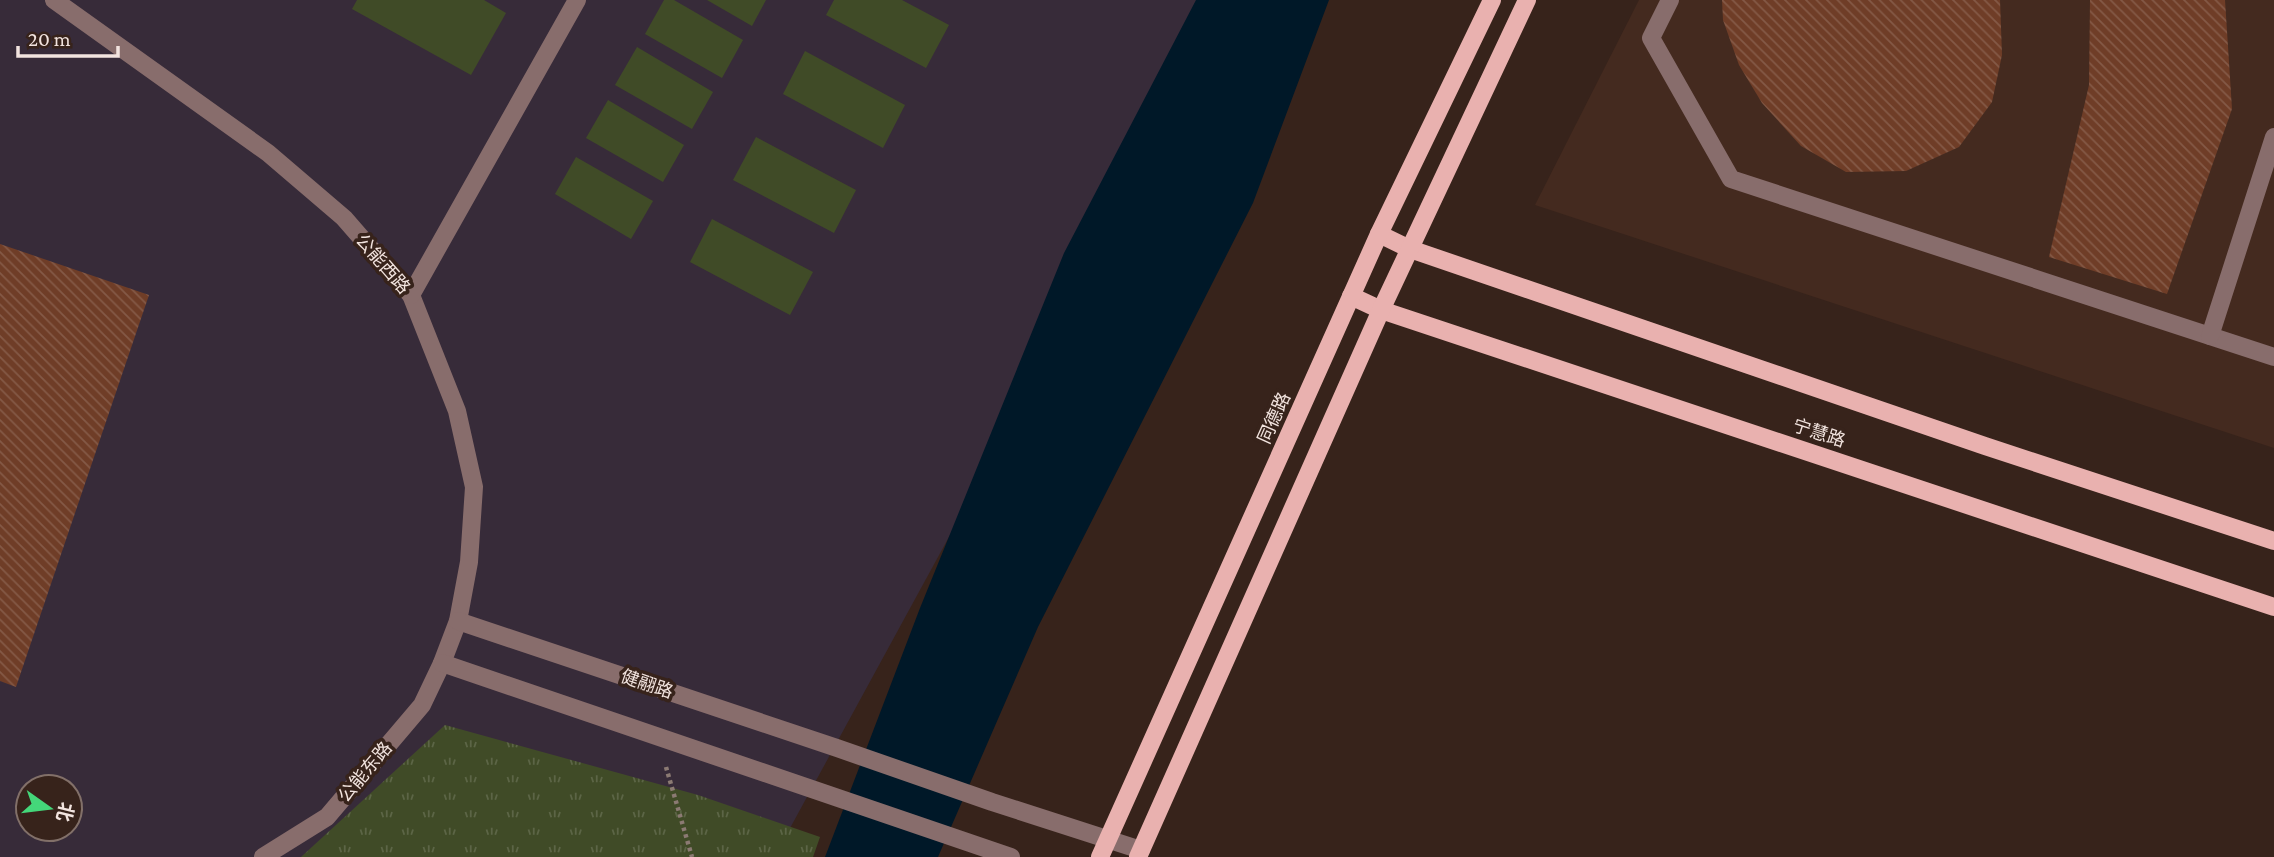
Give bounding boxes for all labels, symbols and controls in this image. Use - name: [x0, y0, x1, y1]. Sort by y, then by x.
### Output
- scale bar: [18, 14, 117, 58]
- text: 20 m: [28, 27, 71, 51]
- street label: 公能西路: [352, 230, 414, 298]
- street label: 同德路: [1254, 389, 1294, 447]
- street label: 宁慧路: [1790, 415, 1848, 451]
- street label: 健翮路: [618, 666, 676, 702]
- street label: 公能东路: [334, 738, 396, 806]
- north arrow: [14, 773, 84, 843]
- text: 北: [53, 800, 77, 824]

